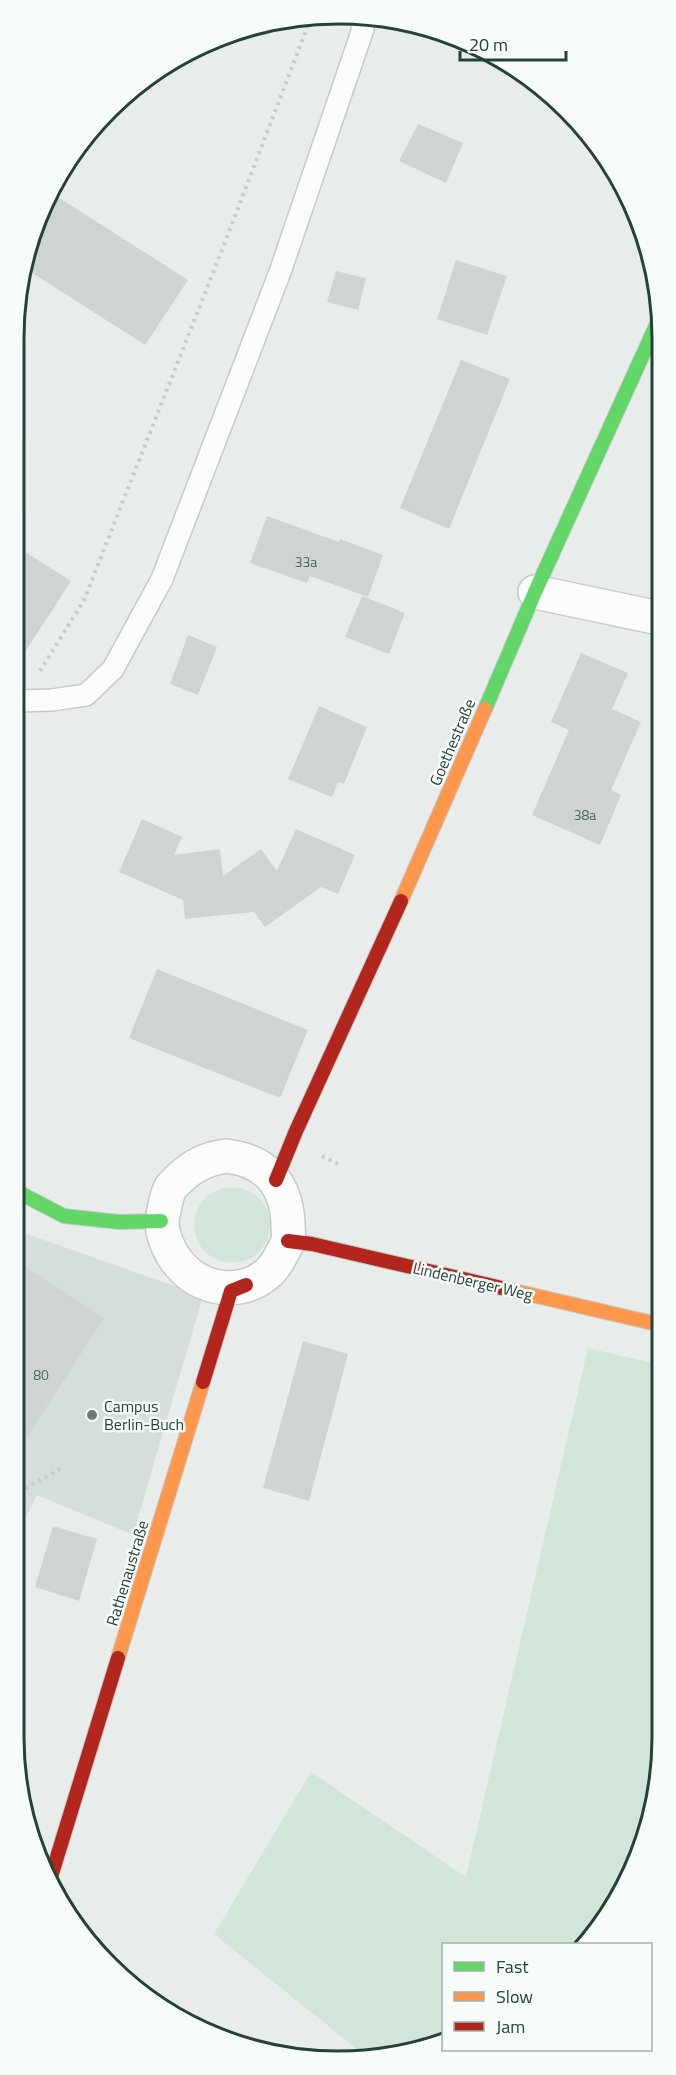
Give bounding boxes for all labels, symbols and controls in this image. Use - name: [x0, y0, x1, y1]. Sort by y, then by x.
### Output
- scale bar: [460, 24, 566, 62]
- text: 20 m: [469, 31, 508, 58]
- house number: 33a: [295, 551, 317, 572]
- street label: Goethestraße: [423, 695, 481, 789]
- house number: 38a: [574, 804, 596, 825]
- street label: Lindenberger Weg: [411, 1256, 535, 1306]
- house number: 80: [33, 1364, 49, 1385]
- place label: Campus Berlin-Buch: [104, 1394, 184, 1436]
- marker: Campus Berlin-Buch: [85, 1408, 99, 1422]
- street label: Rathenaustraße: [100, 1517, 154, 1629]
- legend: [442, 1943, 652, 2051]
- text: Fast: [496, 1953, 529, 1980]
- text: Slow: [496, 1983, 533, 2010]
- text: Jam: [496, 2013, 525, 2040]

